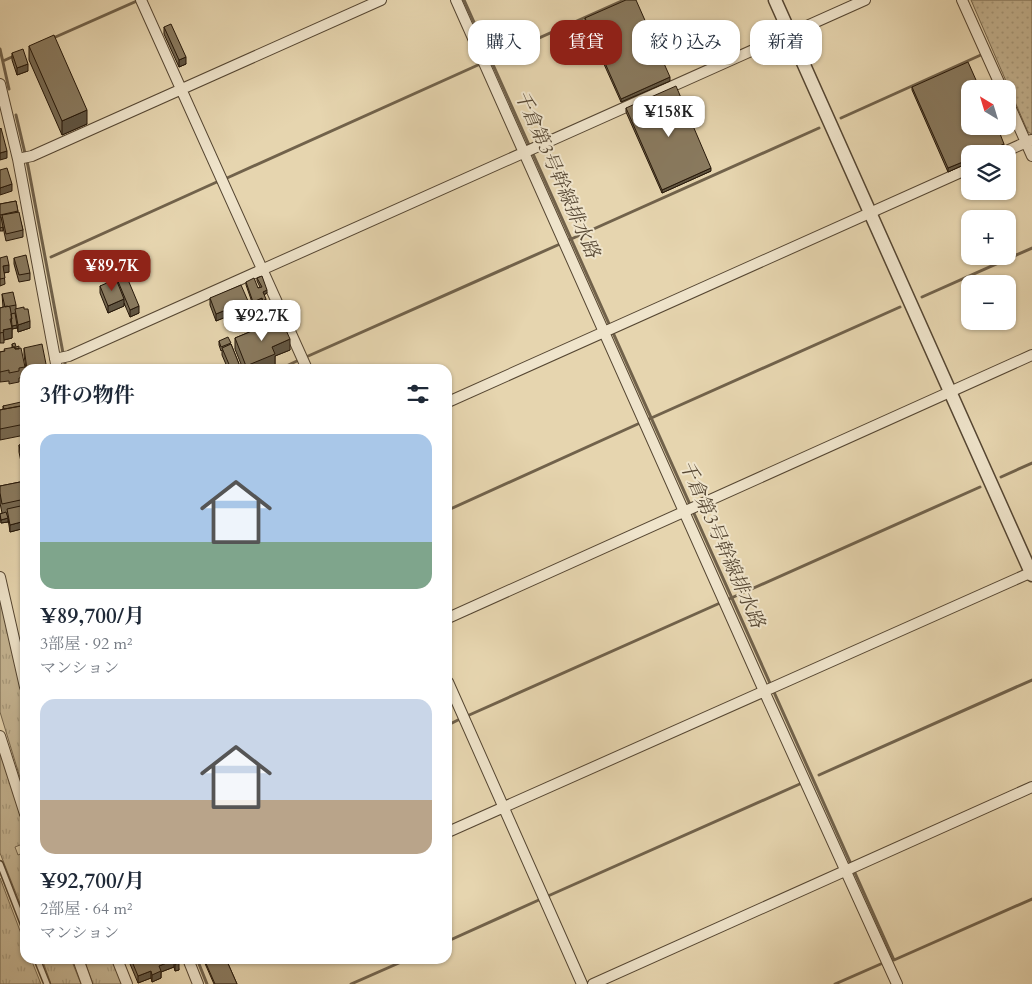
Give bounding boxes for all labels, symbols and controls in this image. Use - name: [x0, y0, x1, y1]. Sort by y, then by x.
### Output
- chip: 購入: [468, 20, 540, 65]
- chip: 賃貸: [550, 20, 622, 65]
- chip: 絞り込み: [632, 20, 740, 65]
- chip: 新着: [750, 20, 822, 65]
- north arrow: [961, 80, 1016, 135]
- map controls: [961, 80, 1016, 330]
- water label: 千倉第3号幹線排水路: [508, 86, 606, 264]
- pin: ¥158K: [634, 96, 704, 138]
- text: ¥158K: [644, 101, 694, 123]
- button: layers: [961, 145, 1016, 200]
- button: +: [961, 210, 1016, 265]
- pin: ¥89.7K: [71, 250, 153, 292]
- text: ¥89.7K: [85, 255, 139, 277]
- button: −: [961, 275, 1016, 330]
- pin: ¥92.7K: [221, 300, 303, 342]
- text: ¥92.7K: [235, 305, 289, 327]
- icon: filters: [404, 380, 432, 408]
- text: 3件の物件: [40, 381, 135, 410]
- water label: 千倉第3号幹線排水路: [673, 456, 771, 634]
- icon: home: [191, 467, 281, 557]
- text: ¥89,700/月: [40, 602, 145, 631]
- text: 3部屋 · 92 m²: [40, 633, 132, 655]
- text: マンション: [40, 657, 119, 679]
- icon: home: [191, 732, 281, 822]
- text: ¥92,700/月: [40, 867, 145, 896]
- text: 2部屋 · 64 m²: [40, 898, 132, 920]
- text: マンション: [40, 922, 119, 944]

